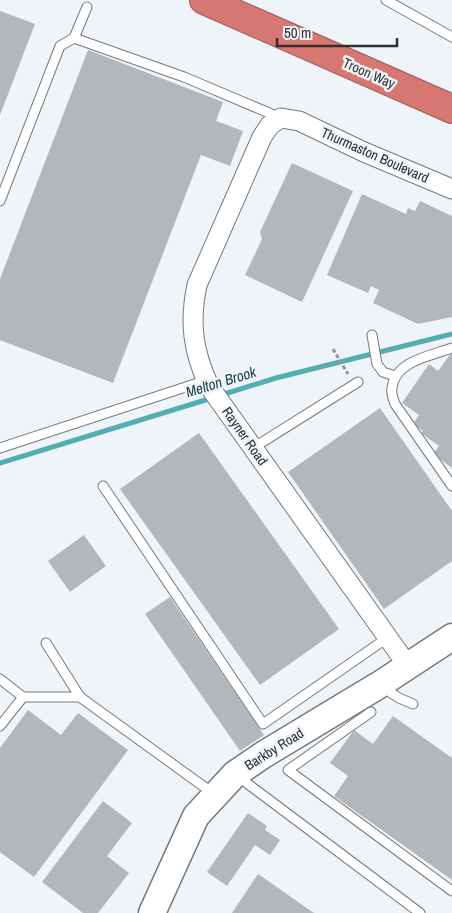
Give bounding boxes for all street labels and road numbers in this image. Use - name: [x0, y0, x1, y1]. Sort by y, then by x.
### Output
- street label: Troon Way: [340, 54, 398, 93]
- street label: Thurmaston Boulevard: [318, 123, 432, 187]
- street label: Rayner Road: [218, 403, 272, 469]
- street label: Barkby Road: [241, 724, 307, 774]

